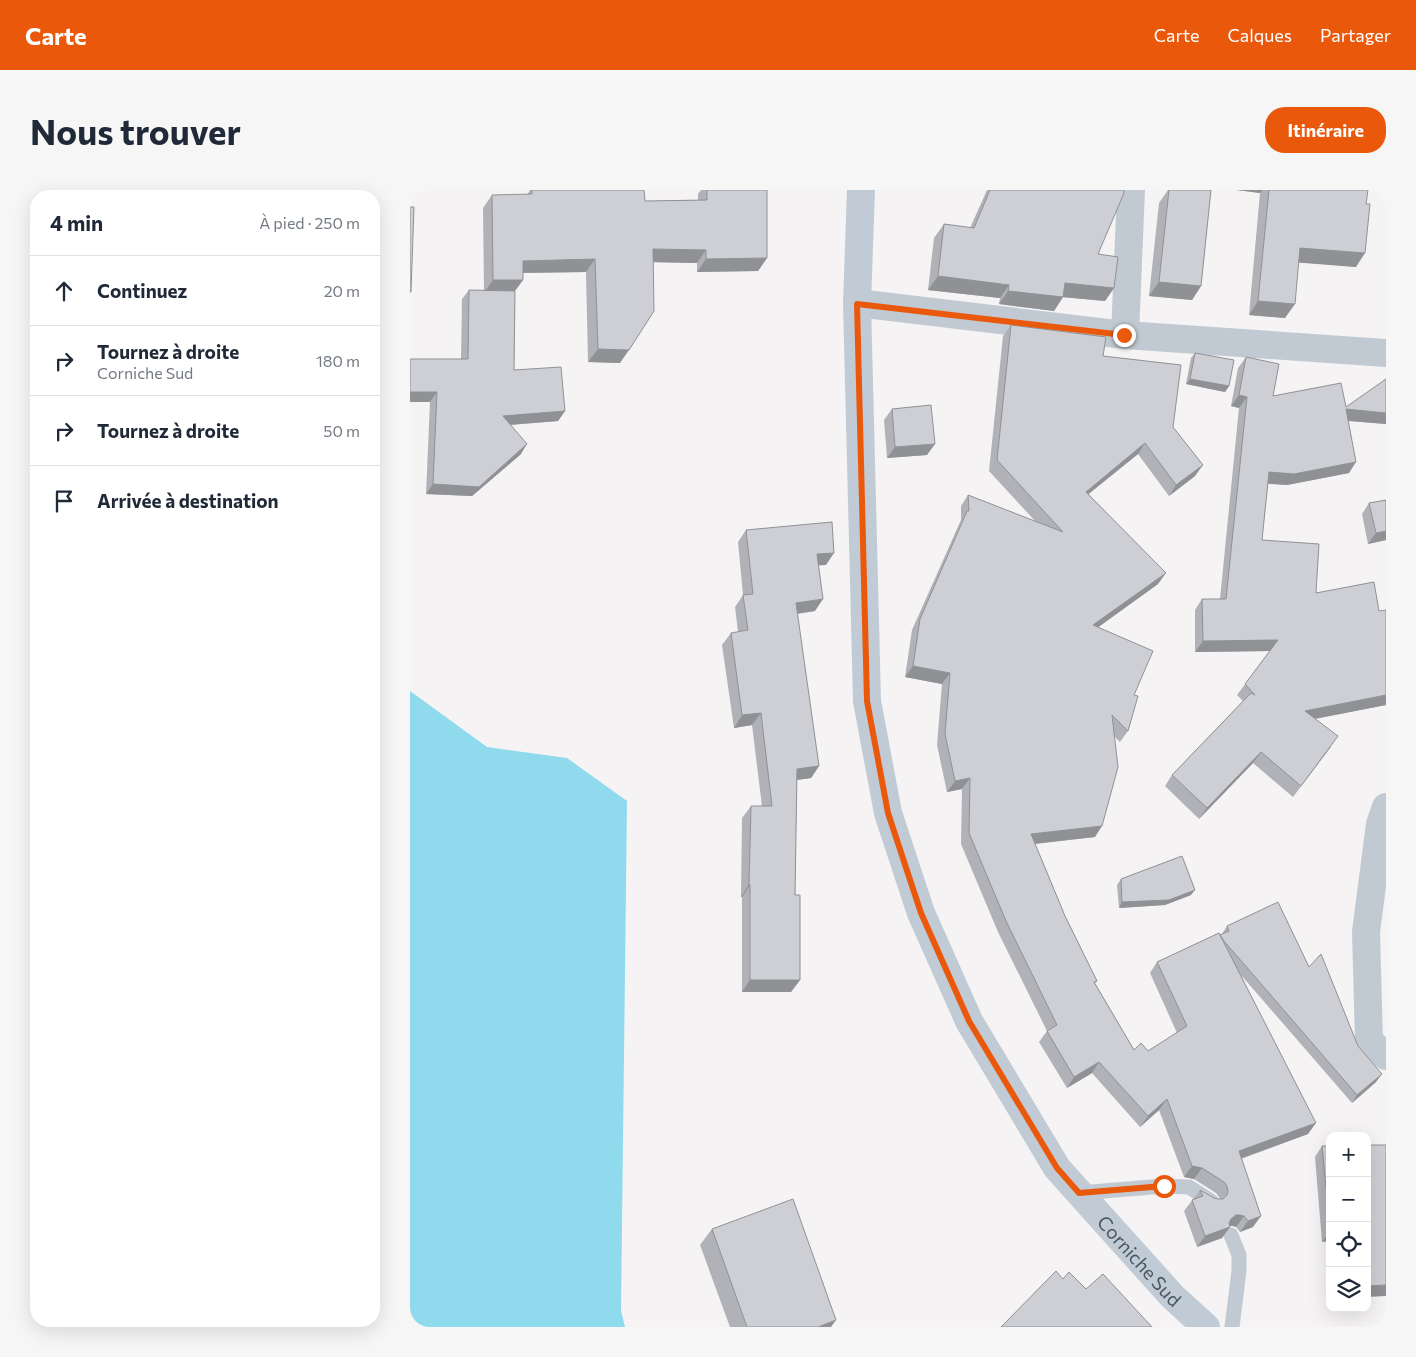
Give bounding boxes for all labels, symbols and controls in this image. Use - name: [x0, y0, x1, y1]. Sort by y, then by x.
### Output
- text: Carte: [25, 21, 87, 50]
- text: Carte: [1154, 24, 1199, 46]
- text: Calques: [1227, 24, 1292, 46]
- text: Partager: [1320, 24, 1391, 46]
- button: Itinéraire: [1265, 107, 1386, 153]
- text: Nous trouver: [30, 109, 241, 152]
- text: 4 min: [50, 210, 103, 235]
- text: À pied · 250 m: [259, 213, 360, 232]
- icon: ahead: [50, 277, 78, 305]
- text: Continuez: [97, 279, 187, 302]
- text: 20 m: [324, 281, 360, 300]
- route end: [1113, 324, 1136, 347]
- text: Tournez à droite: [97, 340, 239, 363]
- icon: right: [50, 347, 78, 375]
- text: 180 m: [316, 351, 360, 370]
- text: Corniche Sud: [97, 363, 193, 382]
- icon: right: [50, 417, 78, 445]
- text: Tournez à droite: [97, 419, 239, 442]
- text: 50 m: [323, 421, 360, 440]
- icon: arrive: [50, 487, 78, 515]
- text: Arrivée à destination: [97, 489, 279, 512]
- map controls: [1326, 1132, 1371, 1312]
- button: +: [1326, 1132, 1371, 1177]
- route start: [1153, 1175, 1176, 1198]
- button: −: [1326, 1177, 1371, 1222]
- street label: Corniche Sud: [1093, 1210, 1187, 1311]
- button: locate: [1326, 1222, 1371, 1267]
- button: layers: [1326, 1267, 1371, 1312]

